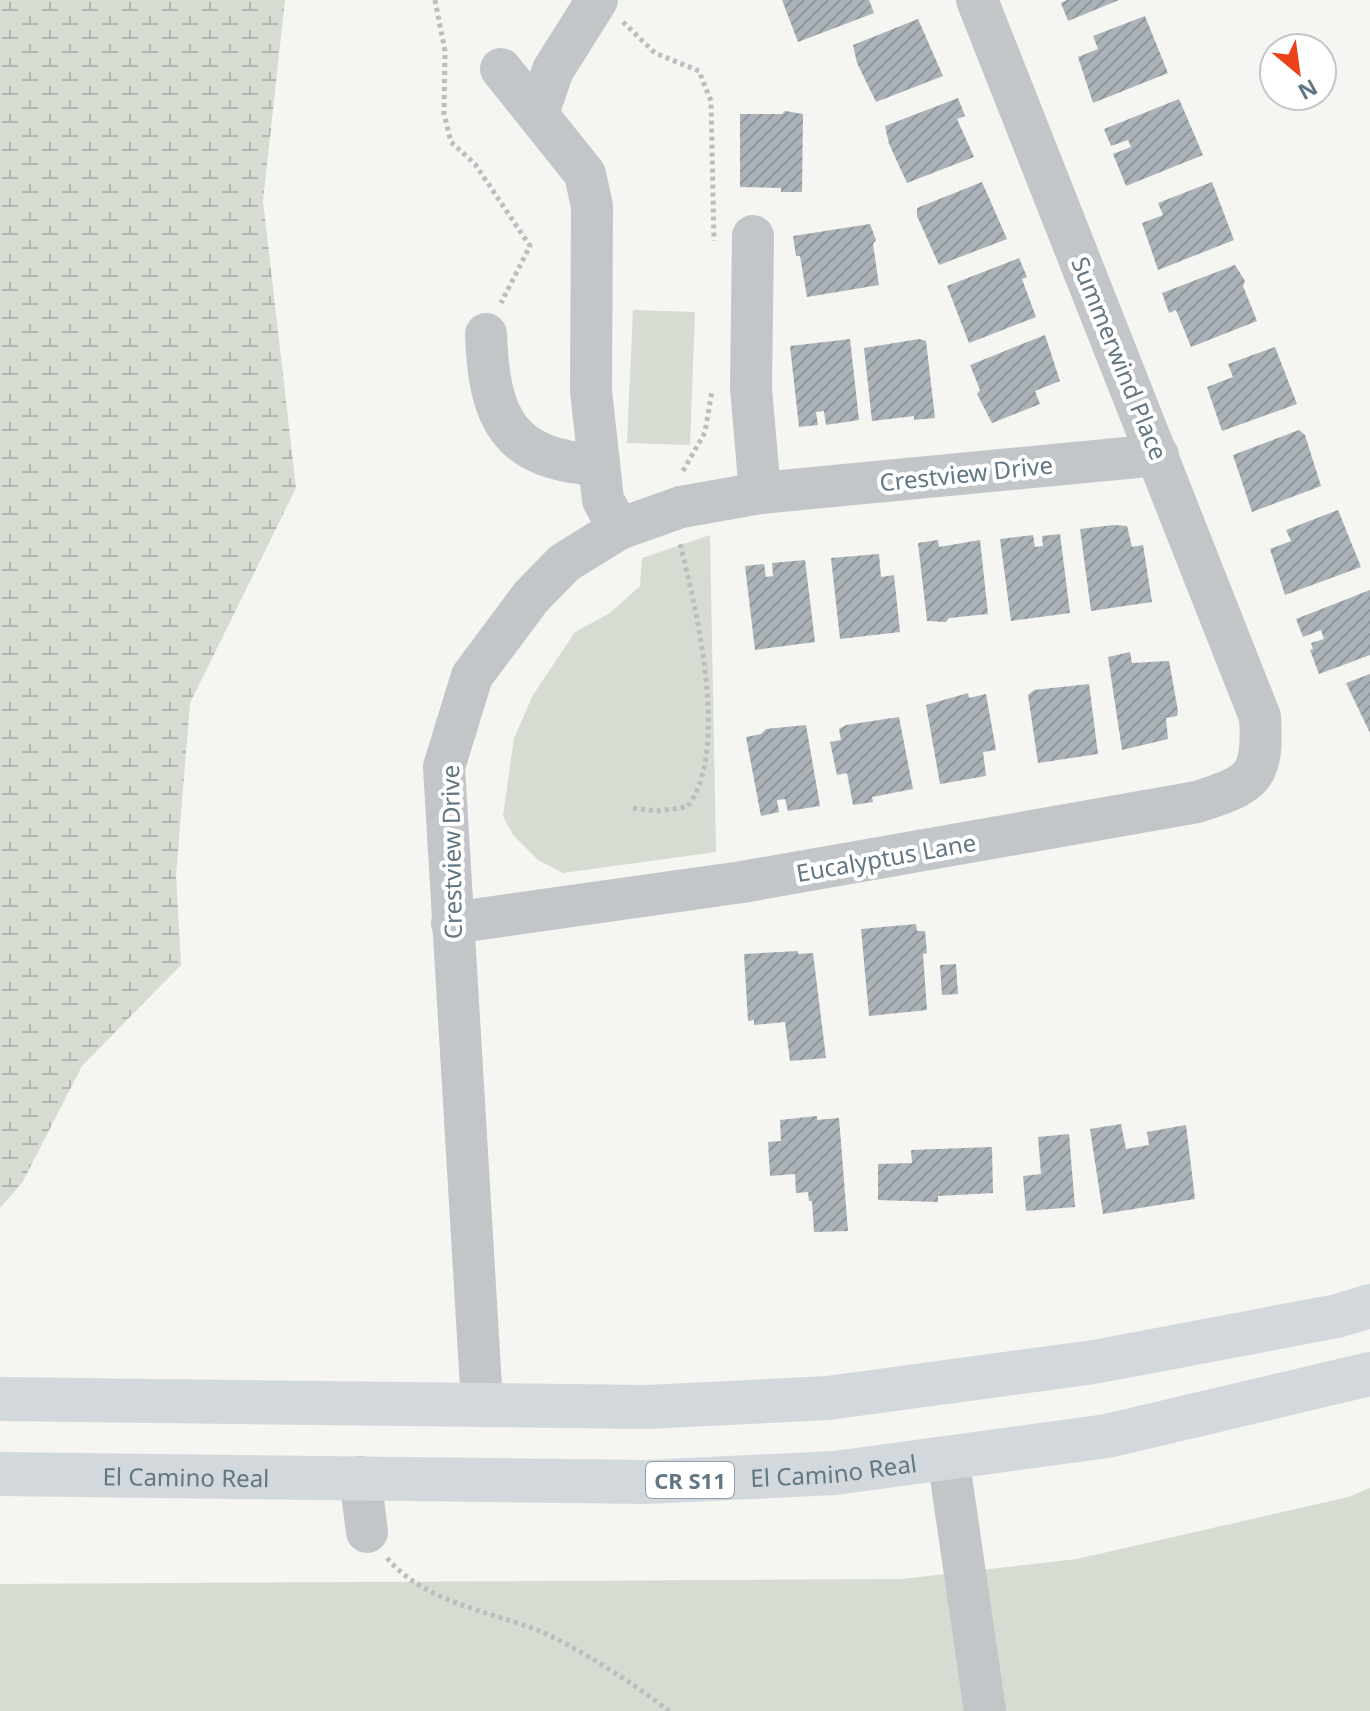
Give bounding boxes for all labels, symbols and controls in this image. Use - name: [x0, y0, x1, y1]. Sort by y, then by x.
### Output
- north arrow: [1258, 32, 1338, 112]
- text: N: [1293, 73, 1323, 108]
- street label: Summerwind Place: [1064, 251, 1176, 465]
- street label: Crestview Drive: [878, 447, 1054, 499]
- street label: Crestview Drive: [433, 765, 469, 939]
- street label: Eucalyptus Lane: [794, 825, 978, 889]
- street label: El Camino Real: [750, 1446, 919, 1494]
- street label: El Camino Real: [102, 1459, 270, 1494]
- road number: CR S11: [646, 1462, 734, 1498]

